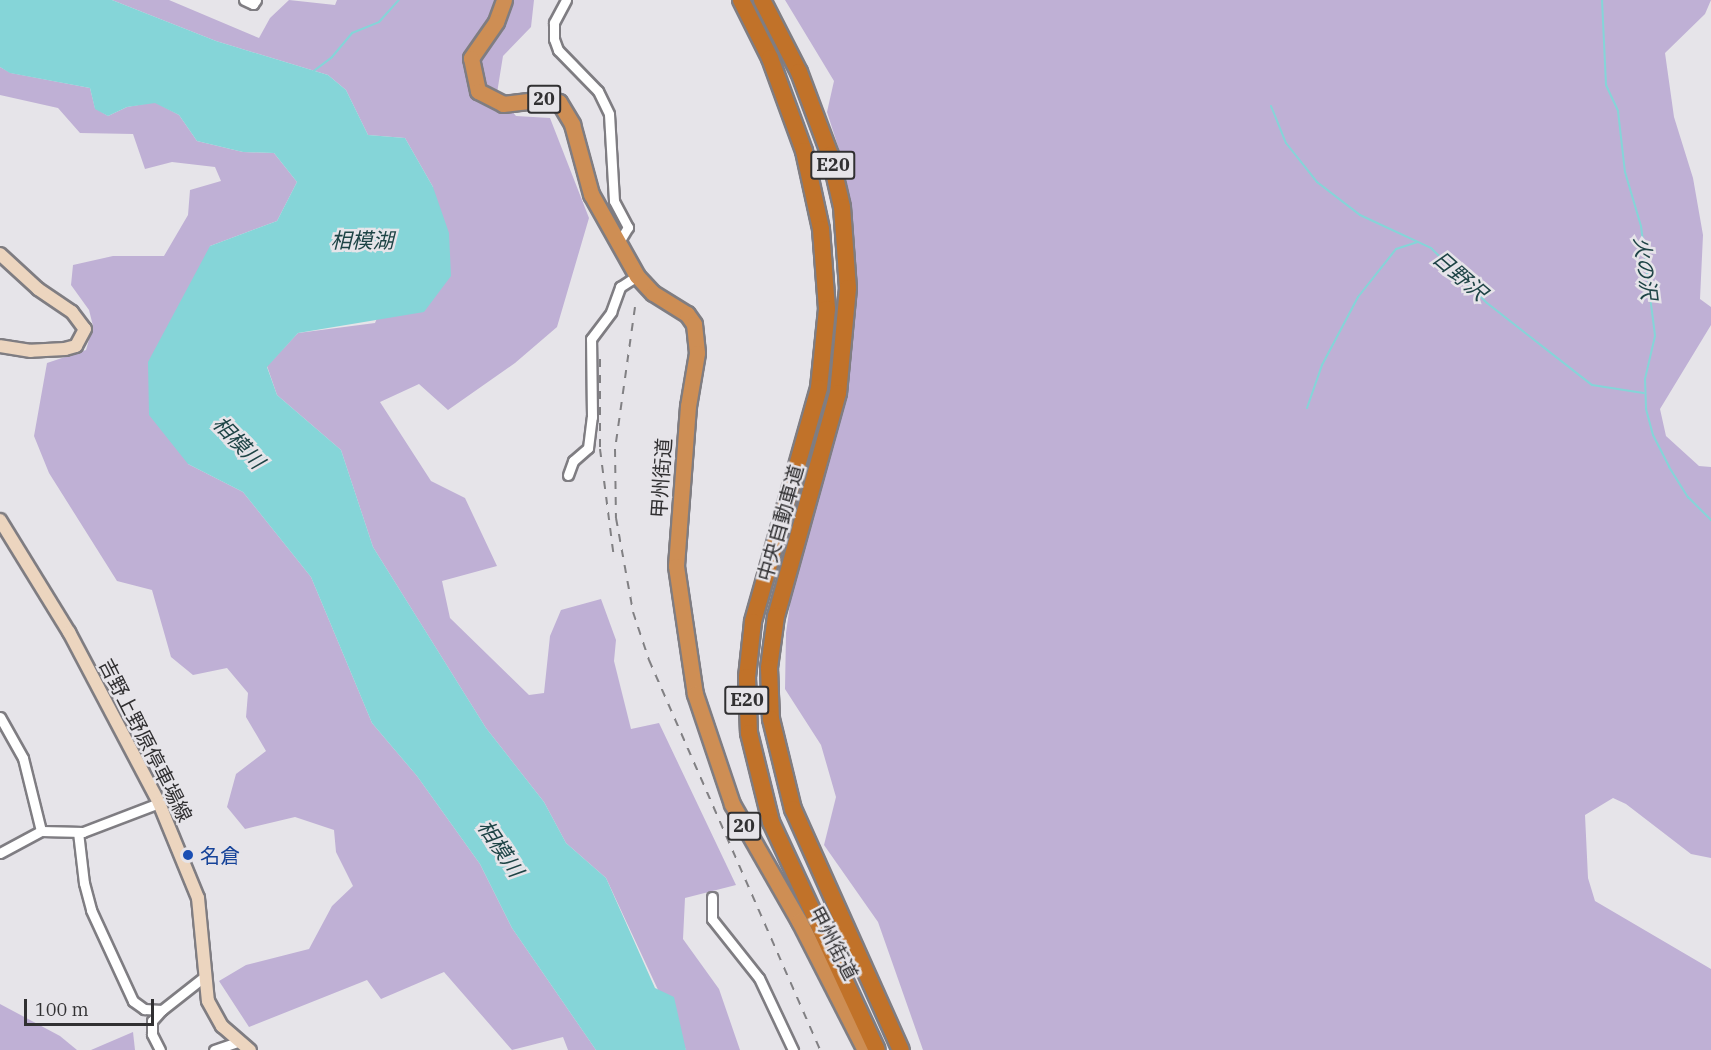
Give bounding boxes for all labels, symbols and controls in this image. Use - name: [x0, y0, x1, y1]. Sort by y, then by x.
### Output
- road number: 20: [526, 84, 562, 114]
- road number: E20: [809, 150, 857, 180]
- water label: 相模湖: [331, 227, 393, 253]
- water label: 火の沢: [1630, 235, 1662, 301]
- water label: 日野沢: [1428, 245, 1492, 305]
- water label: 相模川: [208, 411, 270, 473]
- street label: 甲州街道: [646, 437, 676, 519]
- street label: 中央自動車道: [752, 462, 808, 584]
- street label: 吉野上野原停車場線: [94, 654, 198, 826]
- road number: E20: [723, 685, 771, 715]
- road number: 20: [726, 811, 762, 841]
- water label: 相模川: [473, 815, 529, 881]
- place label: 名倉: [200, 843, 240, 867]
- marker: 名倉: [181, 848, 195, 862]
- street label: 甲州街道: [805, 902, 863, 984]
- scale bar: [27, 987, 158, 1025]
- text: 100 m: [35, 998, 89, 1021]

